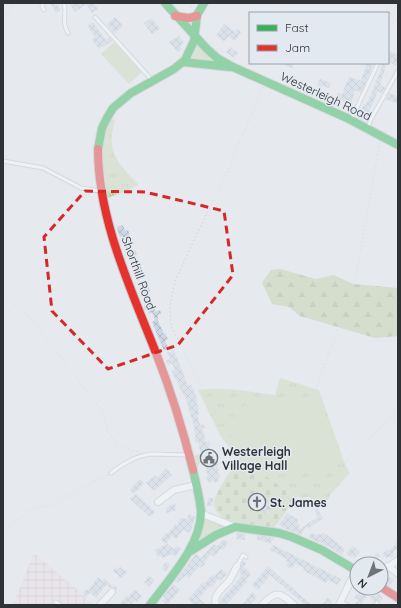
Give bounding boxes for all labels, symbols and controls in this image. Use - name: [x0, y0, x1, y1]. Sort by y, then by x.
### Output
- legend: [249, 12, 389, 64]
- text: Fast: [285, 20, 309, 35]
- text: Jam: [285, 40, 310, 55]
- street label: Westerleigh Road: [278, 68, 374, 124]
- street label: Shorthill Road: [119, 234, 159, 312]
- place label: Westerleigh Village Hall: [222, 444, 291, 473]
- public building icon: Westerleigh Village Hall: [199, 448, 219, 468]
- church icon: St. James: [247, 492, 267, 512]
- place label: St. James: [270, 495, 327, 510]
- north arrow: [349, 556, 389, 596]
- text: N: [355, 576, 370, 591]

